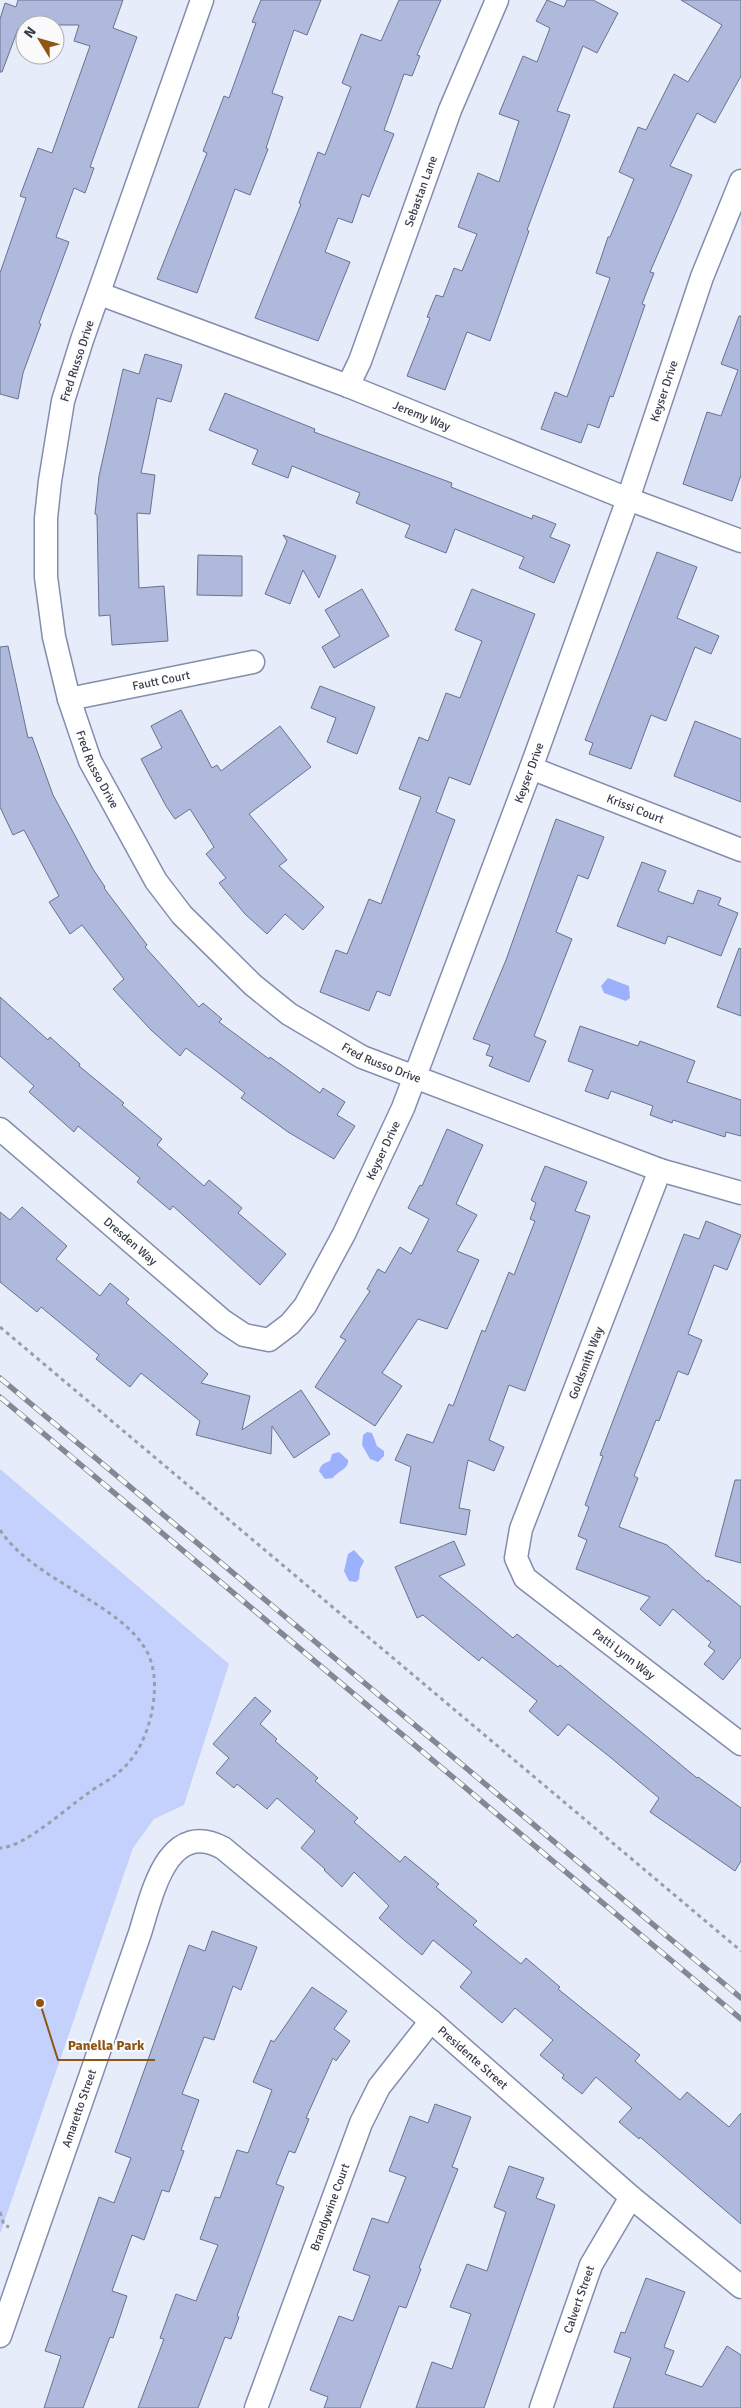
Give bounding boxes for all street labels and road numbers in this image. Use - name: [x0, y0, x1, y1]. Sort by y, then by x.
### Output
- street label: Sebastan Lane: [402, 154, 441, 229]
- street label: Fred Russo Drive: [57, 318, 98, 404]
- street label: Keyser Drive: [647, 359, 682, 424]
- street label: Jeremy Way: [391, 398, 453, 435]
- street label: Fautt Court: [131, 668, 191, 694]
- street label: Fred Russo Drive: [72, 728, 122, 811]
- street label: Keyser Drive: [511, 741, 548, 805]
- street label: Krissi Court: [604, 791, 666, 827]
- street label: Fred Russo Drive: [339, 1040, 423, 1087]
- street label: Keyser Drive: [363, 1119, 404, 1183]
- street label: Dresden Way: [100, 1214, 160, 1269]
- street label: Goldsmith Way: [566, 1324, 607, 1402]
- street label: Patti Lynn Way: [589, 1625, 658, 1683]
- street label: Presidente Street: [434, 2023, 511, 2093]
- street label: Amaretto Street: [59, 2067, 100, 2150]
- street label: Brandywine Court: [307, 2161, 353, 2253]
- street label: Calvert Street: [561, 2264, 598, 2336]

